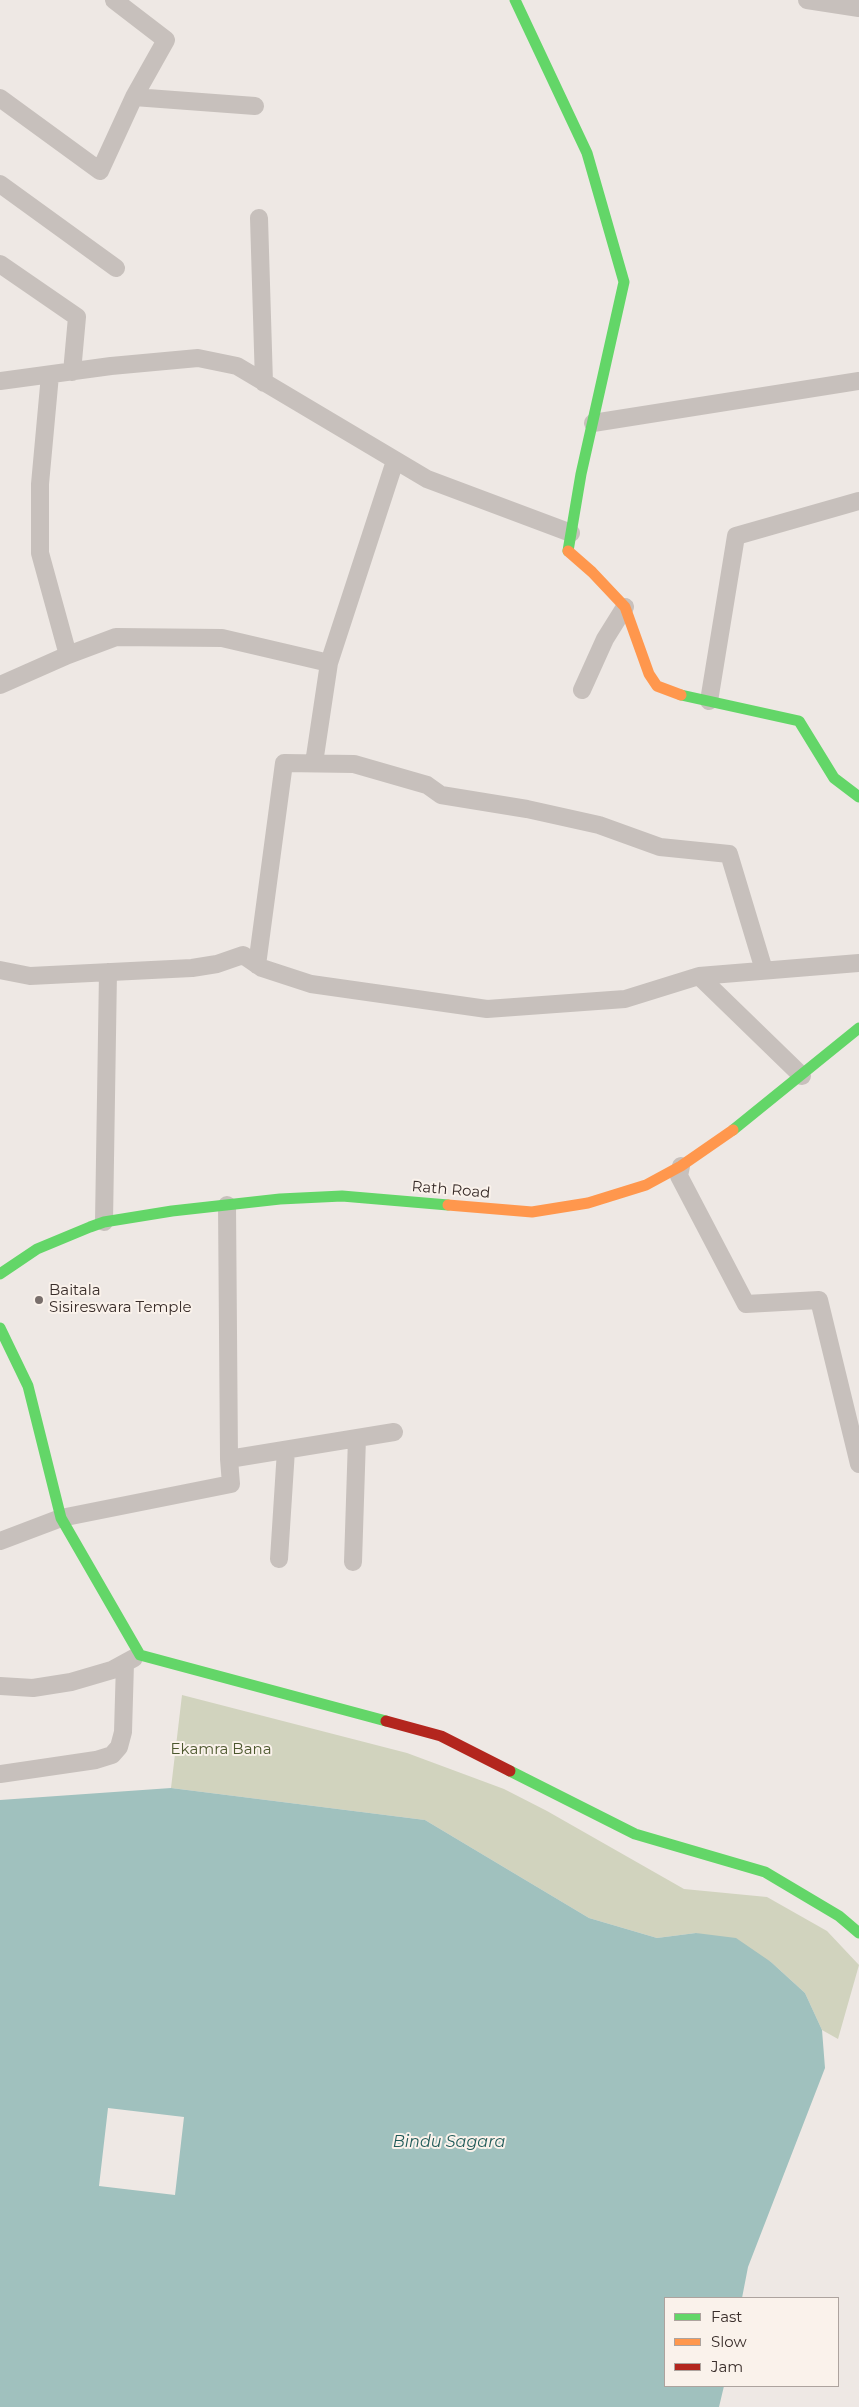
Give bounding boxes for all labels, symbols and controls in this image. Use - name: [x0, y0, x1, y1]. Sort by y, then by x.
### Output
- street label: Rath Road: [411, 1178, 491, 1202]
- place label: Baitala Sisireswara Temple: [49, 1282, 192, 1317]
- marker: Baitala Sisireswara Temple: [33, 1294, 45, 1306]
- park label: Ekamra Bana: [171, 1741, 271, 1759]
- water label: Bindu Sagara: [393, 2132, 505, 2152]
- legend: [664, 2297, 839, 2387]
- text: Fast: [711, 2307, 742, 2326]
- text: Slow: [711, 2332, 747, 2351]
- text: Jam: [711, 2357, 743, 2376]

